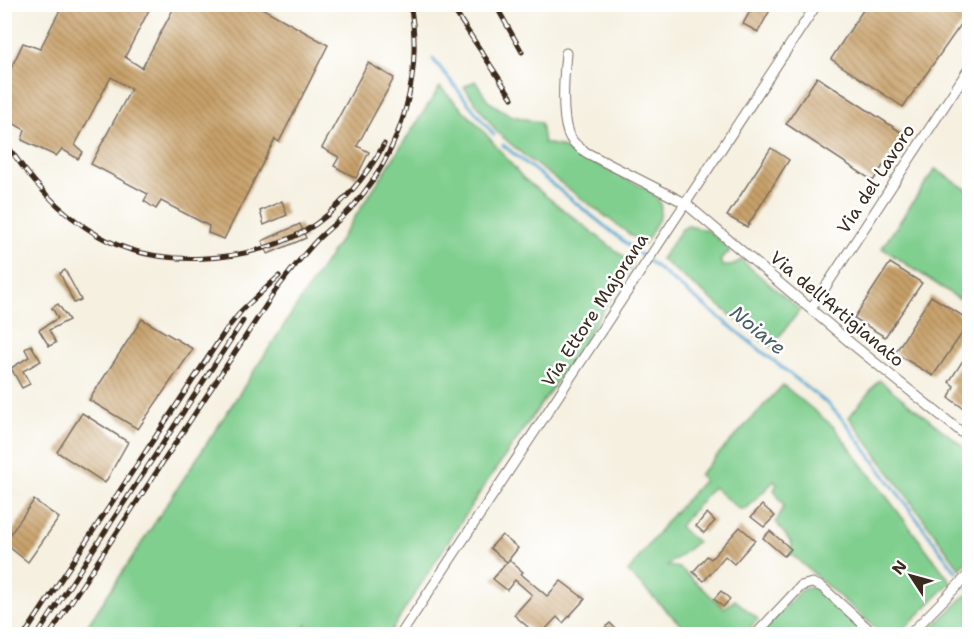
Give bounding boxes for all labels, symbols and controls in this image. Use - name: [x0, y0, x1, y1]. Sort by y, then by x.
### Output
- street label: Via del Lavoro: [832, 120, 920, 238]
- street label: Via Ettore Majorana: [536, 228, 654, 392]
- street label: Via dell'Artigianato: [765, 246, 909, 372]
- water label: Noiare: [725, 300, 791, 360]
- north arrow: [881, 546, 941, 606]
- text: N: [887, 556, 911, 579]

